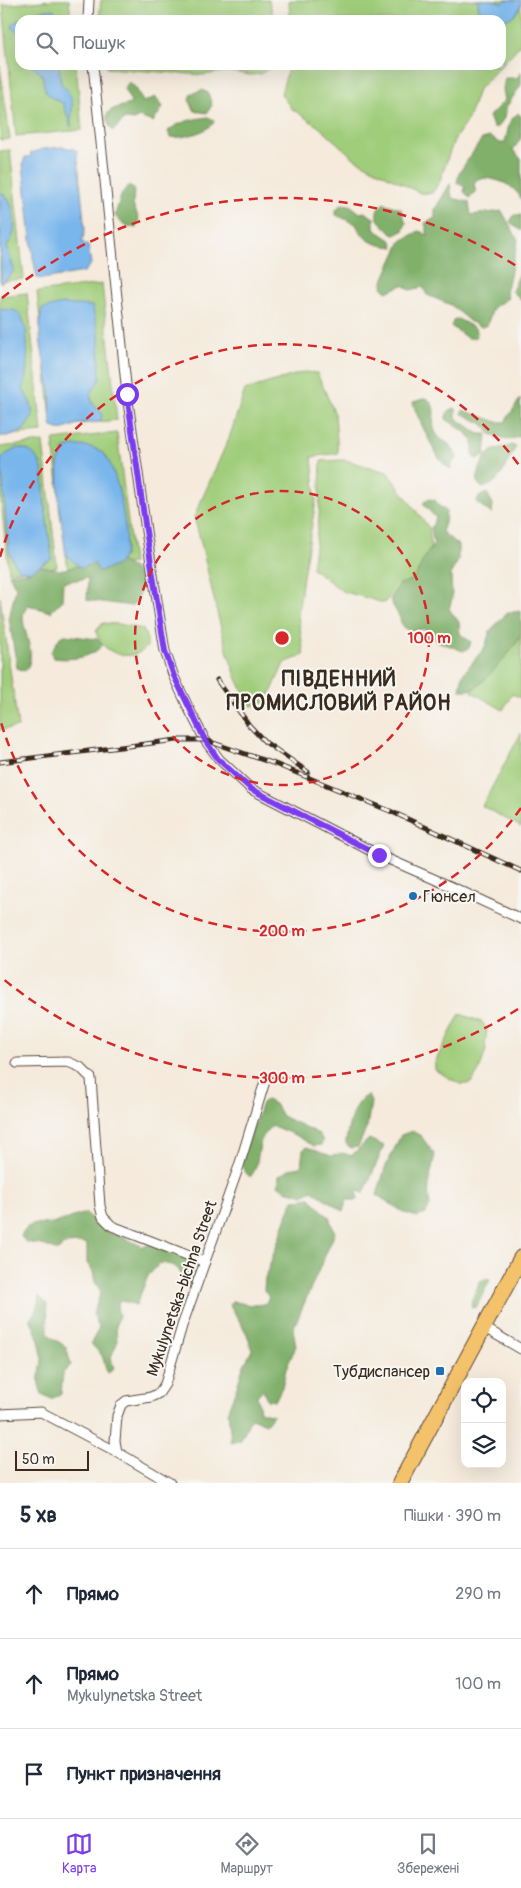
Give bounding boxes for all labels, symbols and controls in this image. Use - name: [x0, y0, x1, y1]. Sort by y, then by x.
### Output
- search box: [15, 15, 506, 70]
- icon: search: [33, 29, 61, 57]
- text: Пошук: [73, 31, 126, 55]
- route start: [116, 383, 139, 406]
- centre of rings: [273, 629, 291, 647]
- text: 100 m: [408, 629, 450, 648]
- district label: ПІВДЕННИЙ ПРОМИСЛОВИЙ РАЙОН: [227, 666, 451, 717]
- route end: [368, 844, 391, 867]
- place label: Гюнсел: [423, 887, 476, 907]
- marker: Гюнсел: [407, 890, 419, 902]
- text: 200 m: [259, 922, 305, 941]
- text: 300 m: [259, 1069, 305, 1088]
- street label: Mykulynetska-bichna Street: [142, 1197, 222, 1379]
- place label: Тубдиспансер: [333, 1362, 430, 1382]
- marker: Тубдиспансер: [434, 1365, 446, 1377]
- map controls: [461, 1378, 506, 1468]
- button: locate: [461, 1378, 506, 1423]
- button: layers: [461, 1423, 506, 1468]
- scale bar: [15, 1448, 89, 1471]
- text: 50 m: [22, 1451, 55, 1468]
- text: 5 хв: [20, 1502, 57, 1529]
- text: Пішки · 390 m: [404, 1506, 501, 1526]
- icon: ahead: [20, 1580, 48, 1608]
- text: Прямо: [67, 1582, 119, 1606]
- text: 290 m: [455, 1584, 501, 1604]
- text: Прямо: [67, 1662, 119, 1686]
- icon: ahead: [20, 1670, 48, 1698]
- text: 100 m: [455, 1674, 501, 1694]
- text: Mykulynetska Street: [67, 1686, 202, 1706]
- icon: arrive: [20, 1760, 48, 1788]
- text: Пункт призначення: [67, 1762, 221, 1786]
- tab: Карта: [62, 1830, 97, 1877]
- tab: Маршрут: [220, 1830, 273, 1877]
- tab: Збережені: [397, 1830, 459, 1877]

